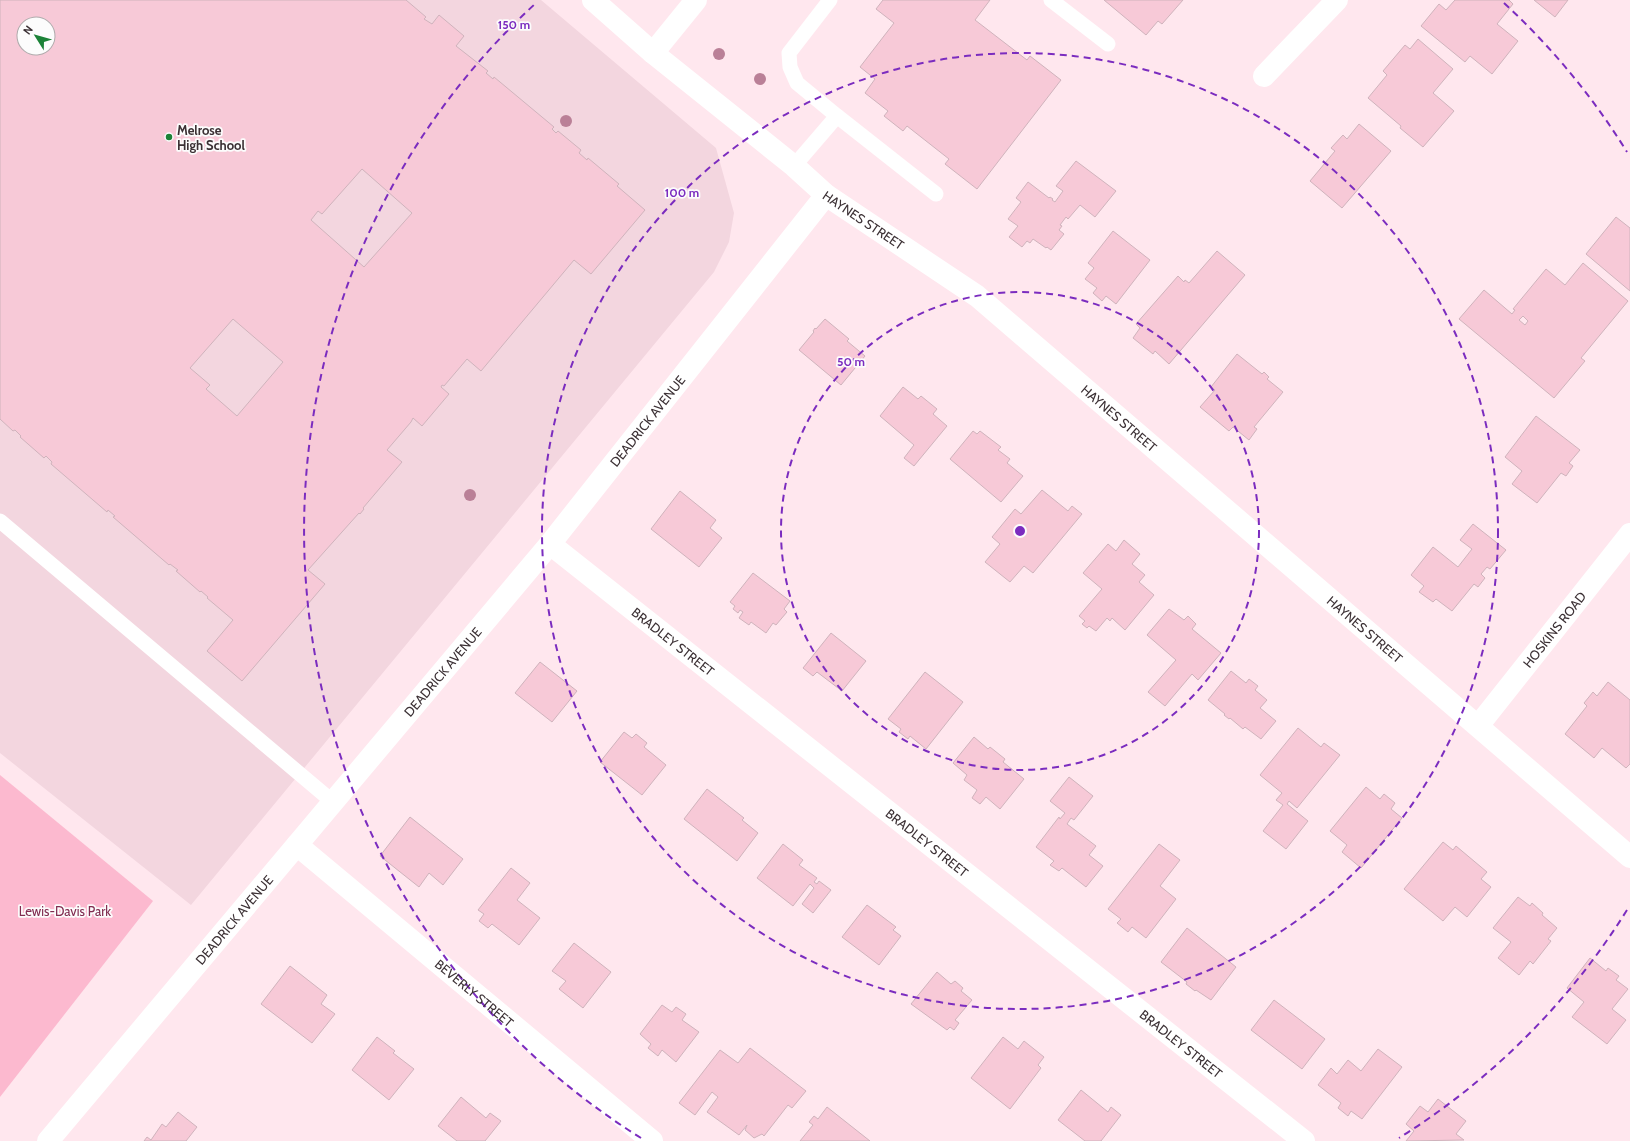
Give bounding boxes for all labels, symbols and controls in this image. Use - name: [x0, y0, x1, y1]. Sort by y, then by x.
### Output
- north arrow: [16, 16, 56, 56]
- text: 150 m: [498, 17, 530, 32]
- text: N: [20, 23, 36, 37]
- place label: Melrose High School: [177, 122, 246, 153]
- marker: Melrose High School: [164, 132, 174, 142]
- text: 100 m: [665, 185, 699, 200]
- street label: HAYNES STREET: [820, 187, 907, 253]
- text: 50 m: [837, 354, 865, 369]
- street label: DEADRICK AVENUE: [606, 372, 688, 470]
- street label: HAYNES STREET: [1078, 381, 1160, 455]
- centre of rings: [1013, 524, 1027, 538]
- street label: HOSKINS ROAD: [1519, 588, 1589, 671]
- street label: HAYNES STREET: [1324, 592, 1406, 666]
- street label: BRADLEY STREET: [629, 604, 718, 679]
- street label: DEADRICK AVENUE: [400, 624, 485, 720]
- street label: BRADLEY STREET: [883, 805, 972, 880]
- street label: DEADRICK AVENUE: [192, 872, 276, 968]
- park label: Lewis-Davis Park: [19, 903, 111, 919]
- street label: BEVERLY STREET: [432, 956, 517, 1030]
- street label: BRADLEY STREET: [1137, 1006, 1226, 1081]

